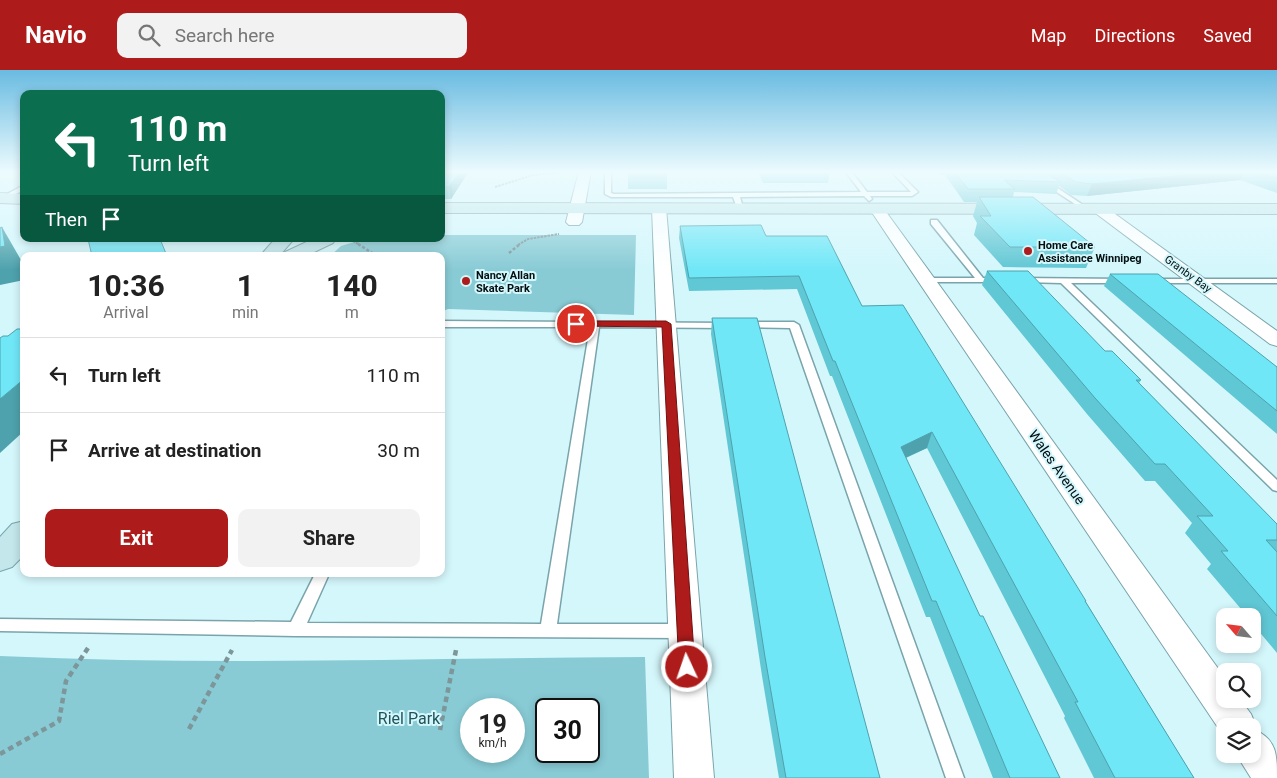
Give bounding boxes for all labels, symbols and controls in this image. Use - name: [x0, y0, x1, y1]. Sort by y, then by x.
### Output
- search box: [117, 13, 467, 58]
- text: Navio: [25, 21, 87, 49]
- icon: search: [135, 21, 163, 49]
- text: Search here: [175, 24, 275, 47]
- text: Map: [1031, 25, 1066, 46]
- text: Directions: [1094, 25, 1175, 46]
- text: Saved: [1203, 25, 1252, 46]
- text: 110 m: [128, 109, 227, 150]
- icon: left: [45, 110, 110, 175]
- text: Turn left: [128, 151, 209, 176]
- icon: arrive: [97, 205, 125, 233]
- text: Then: [45, 208, 87, 231]
- place label: Home Care Assistance Winnipeg: [1038, 239, 1142, 265]
- marker: Home Care Assistance Winnipeg: [1022, 245, 1034, 257]
- street label: Granby Bay: [1162, 253, 1215, 296]
- text: 10:36: [87, 268, 165, 303]
- text: 1: [237, 268, 254, 303]
- text: 140: [326, 268, 378, 303]
- place label: Nancy Allan Skate Park: [476, 269, 535, 295]
- marker: Nancy Allan Skate Park: [460, 275, 472, 287]
- text: Arrival: [103, 303, 149, 322]
- text: min: [232, 303, 259, 322]
- text: m: [345, 303, 359, 322]
- pin: [555, 303, 597, 345]
- icon: arrive: [562, 310, 590, 338]
- icon: left: [45, 361, 73, 389]
- text: Turn left: [88, 364, 161, 387]
- text: 110 m: [367, 364, 420, 387]
- street label: Wales Avenue: [1025, 427, 1089, 507]
- icon: arrive: [45, 436, 73, 464]
- text: Arrive at destination: [88, 439, 261, 462]
- text: 30 m: [377, 439, 420, 462]
- button: Exit: [45, 509, 228, 567]
- button: Share: [238, 509, 420, 567]
- north arrow: [1216, 608, 1261, 652]
- map controls: [1216, 608, 1261, 763]
- position arrow: [660, 640, 712, 692]
- button: search: [1216, 663, 1261, 708]
- speed limit sign: 30: [535, 698, 600, 763]
- park label: Riel Park: [378, 709, 441, 728]
- text: 19: [478, 710, 507, 739]
- button: layers: [1216, 718, 1261, 763]
- text: km/h: [478, 736, 507, 750]

